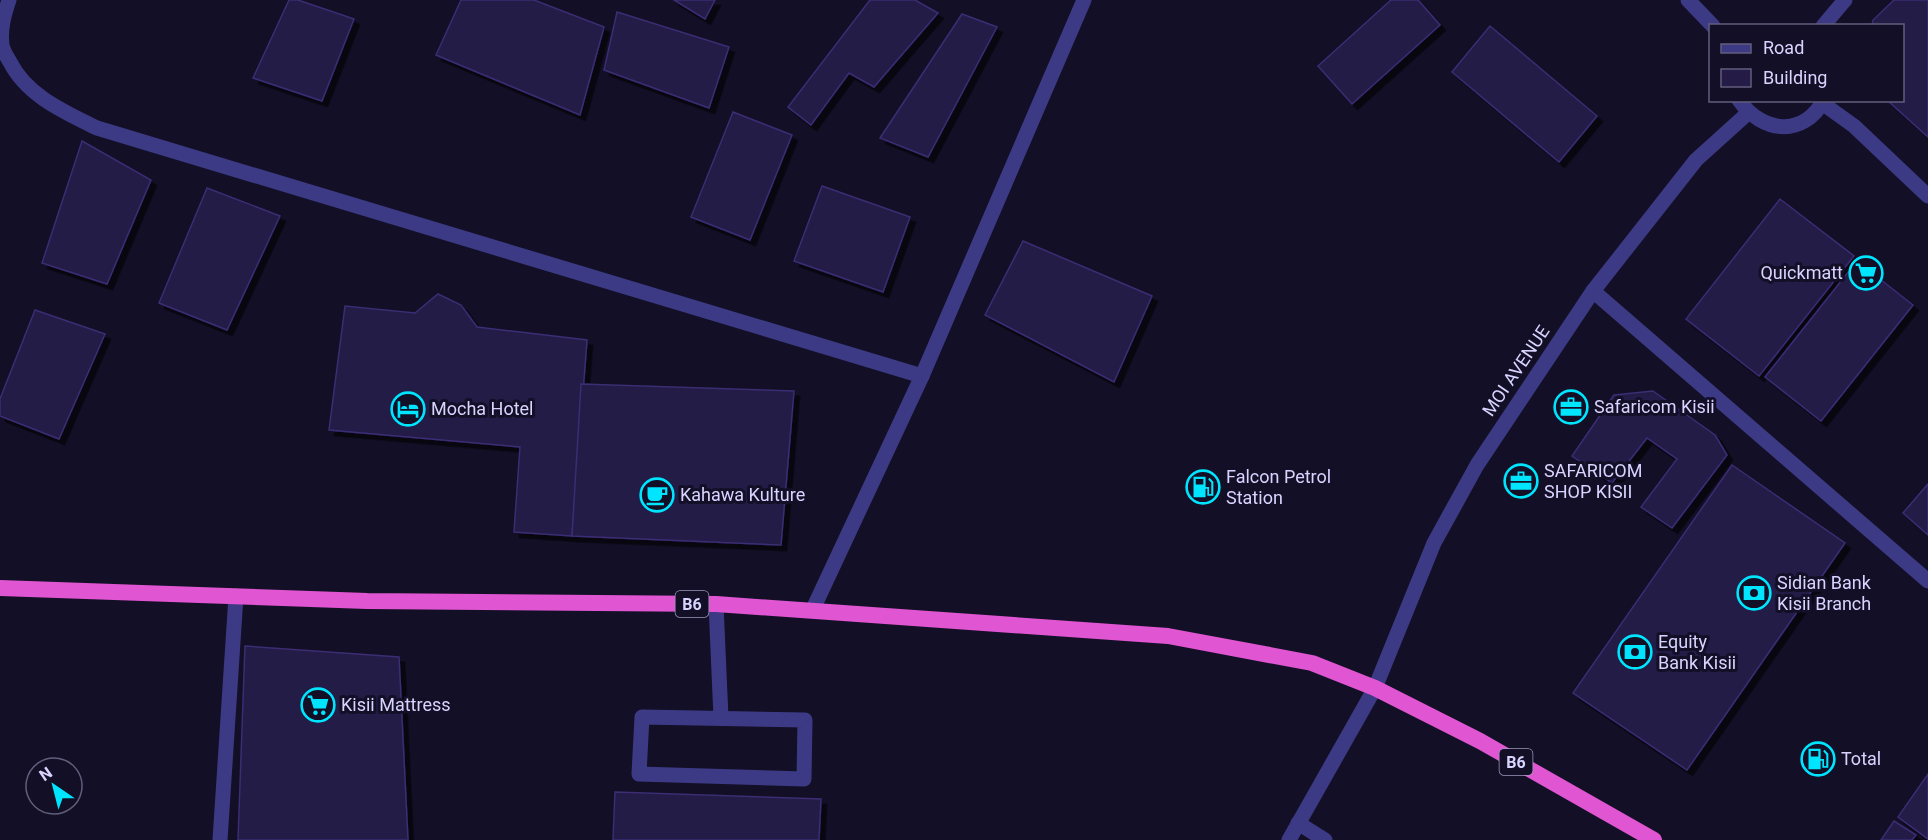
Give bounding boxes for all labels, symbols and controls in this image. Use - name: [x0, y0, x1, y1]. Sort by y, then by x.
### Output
- legend: [1709, 24, 1904, 102]
- text: Road: [1763, 37, 1804, 58]
- text: Building: [1763, 67, 1827, 88]
- supermarket icon: Quickmatt: [1848, 255, 1884, 291]
- place label: Quickmatt: [1760, 262, 1843, 283]
- street label: MOI AVENUE: [1478, 321, 1554, 420]
- office icon: Safaricom Kisii: [1553, 389, 1589, 425]
- hotel icon: Mocha Hotel: [390, 391, 426, 427]
- place label: Safaricom Kisii: [1594, 396, 1715, 417]
- place label: Mocha Hotel: [431, 398, 534, 419]
- place label: SAFARICOM SHOP KISII: [1544, 460, 1642, 502]
- office icon: SAFARICOM SHOP KISII: [1503, 463, 1539, 499]
- place label: Falcon Petrol Station: [1226, 466, 1331, 508]
- fuel station icon: Falcon Petrol Station: [1185, 469, 1221, 505]
- cafe icon: Kahawa Kulture: [639, 477, 675, 513]
- place label: Kahawa Kulture: [680, 484, 805, 505]
- place label: Sidian Bank Kisii Branch: [1777, 572, 1872, 614]
- bank icon: Sidian Bank Kisii Branch: [1736, 575, 1772, 611]
- road number: B6: [676, 591, 708, 617]
- place label: Equity Bank Kisii: [1658, 631, 1736, 673]
- bank icon: Equity Bank Kisii: [1617, 634, 1653, 670]
- supermarket icon: Kisii Mattress: [300, 687, 336, 723]
- place label: Kisii Mattress: [341, 694, 451, 715]
- fuel station icon: Total: [1800, 741, 1836, 777]
- place label: Total: [1841, 748, 1881, 769]
- road number: B6: [1500, 749, 1532, 775]
- north arrow: [24, 756, 84, 816]
- text: N: [36, 763, 56, 785]

